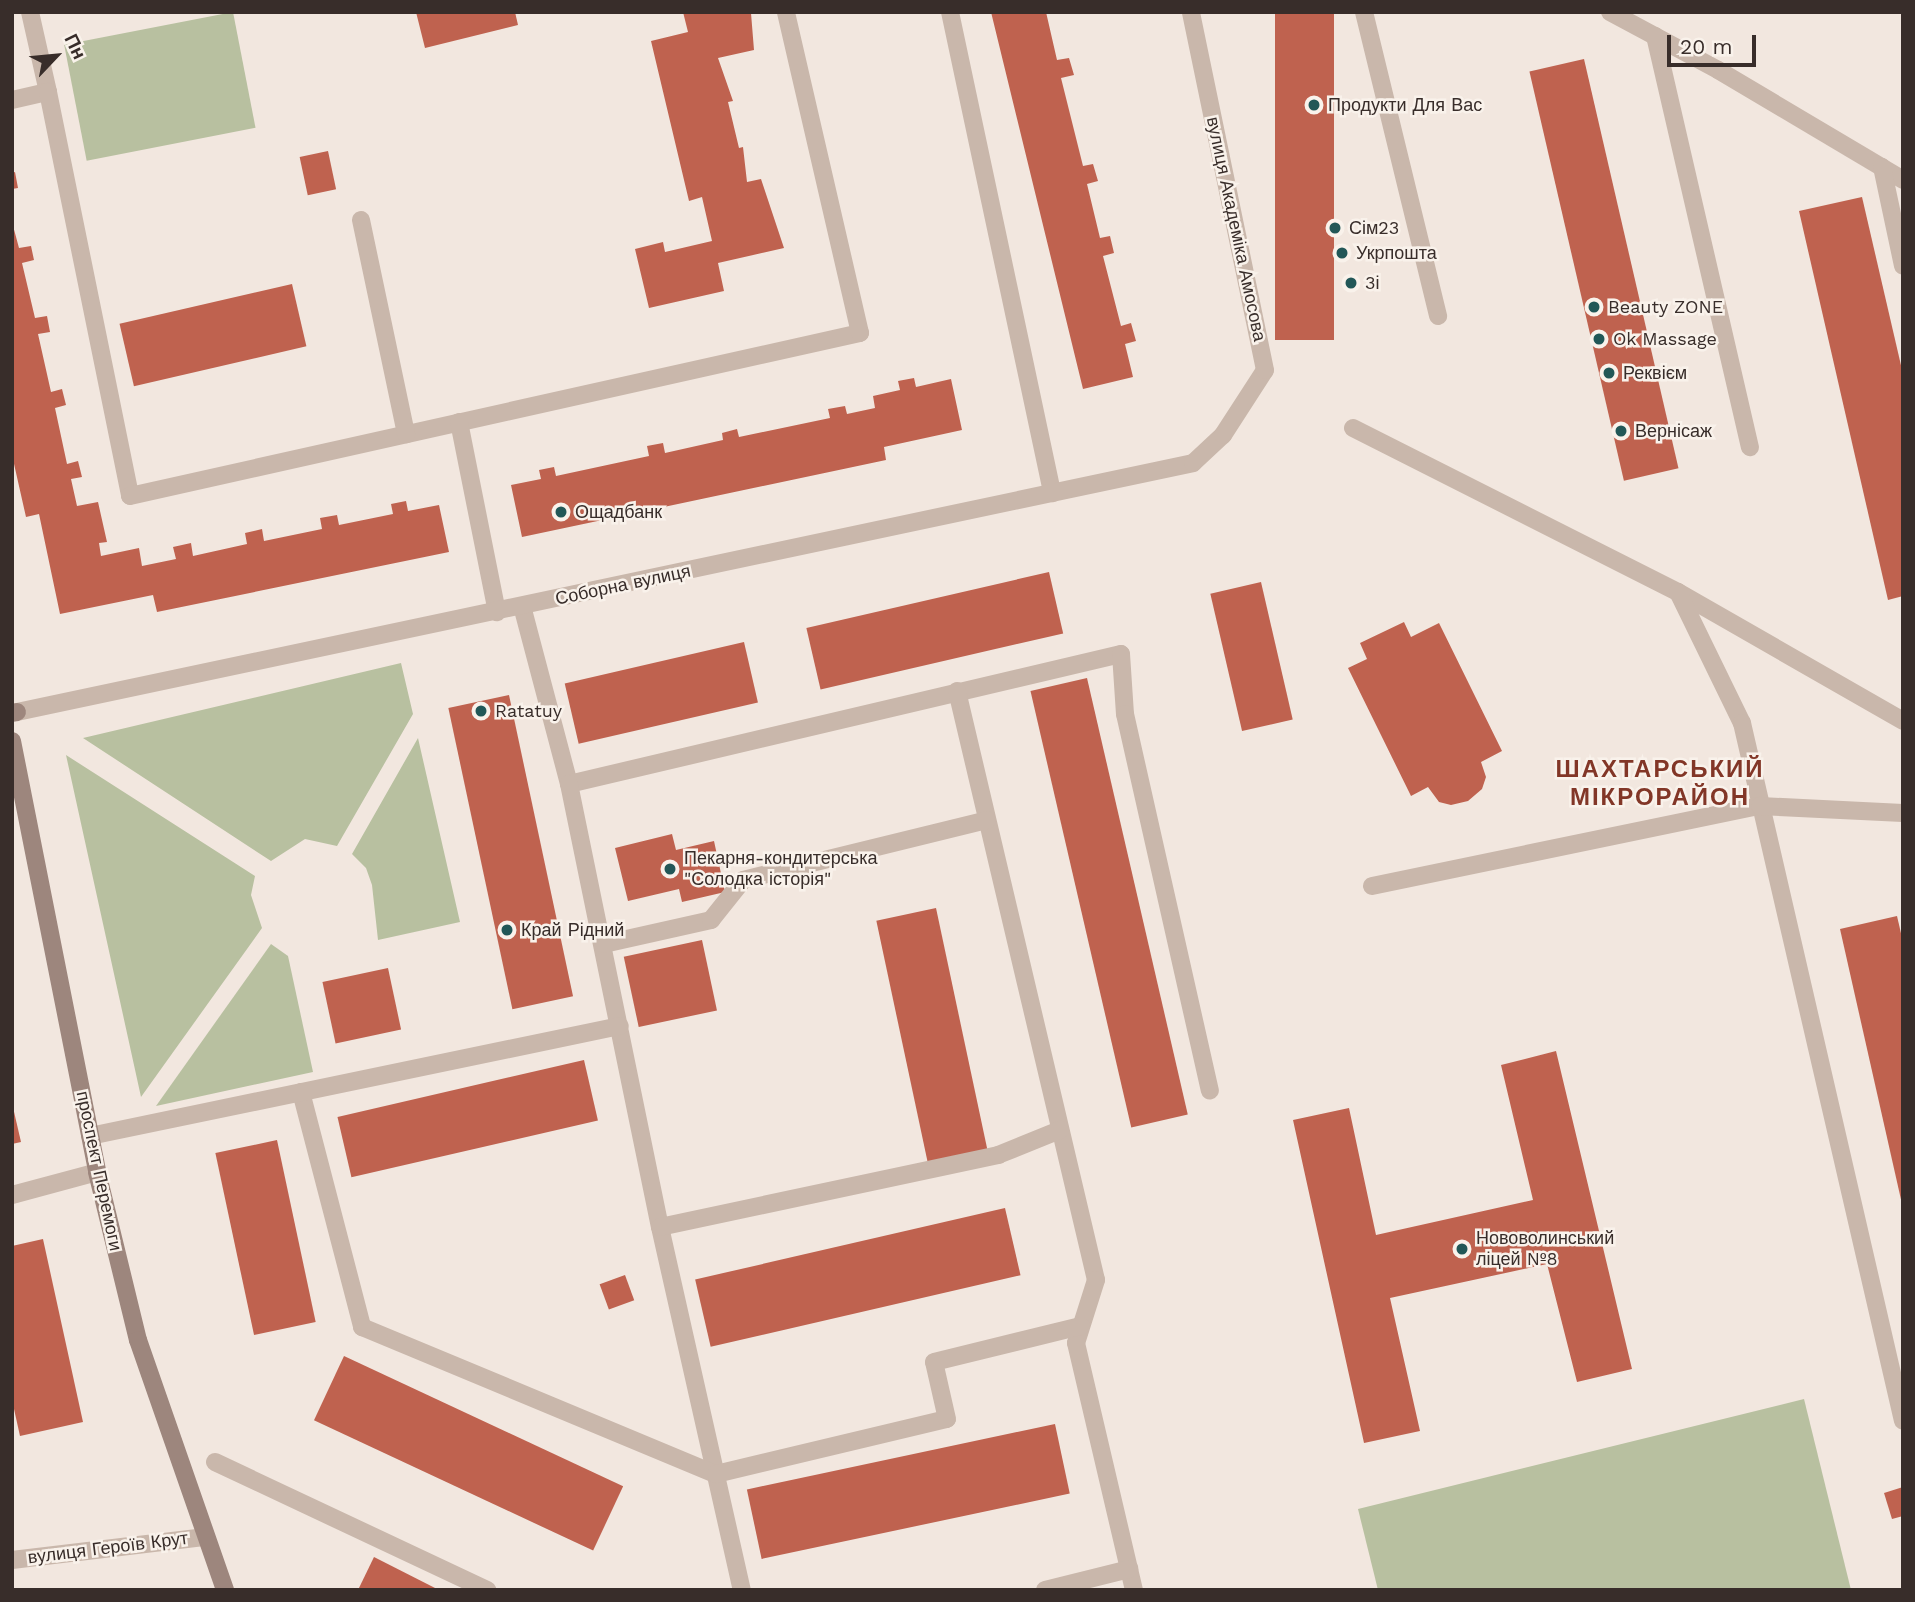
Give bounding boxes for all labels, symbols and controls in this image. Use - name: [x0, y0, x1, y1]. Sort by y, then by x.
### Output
- north arrow: [21, 21, 91, 91]
- scale bar: [1670, 21, 1759, 65]
- text: Пн: [59, 30, 91, 63]
- text: 20 m: [1680, 34, 1732, 59]
- place label: Продукти Для Вас: [1328, 94, 1482, 116]
- marker: Продукти Для Вас: [1306, 97, 1322, 113]
- street label: вулиця Академіка Амосова: [1202, 115, 1270, 343]
- place label: Сім23: [1349, 217, 1399, 239]
- marker: Сім23: [1327, 220, 1343, 236]
- place label: Укрпошта: [1356, 242, 1437, 264]
- marker: Укрпошта: [1334, 245, 1350, 261]
- place label: 3і: [1365, 272, 1379, 294]
- marker: 3і: [1343, 275, 1359, 291]
- place label: Beauty ZONE: [1608, 296, 1724, 318]
- marker: Beauty ZONE: [1586, 299, 1602, 315]
- place label: Ok Massage: [1613, 328, 1717, 350]
- marker: Ok Massage: [1591, 331, 1607, 347]
- place label: Реквієм: [1623, 362, 1687, 384]
- marker: Реквієм: [1601, 365, 1617, 381]
- place label: Вернісаж: [1635, 420, 1712, 442]
- marker: Вернісаж: [1613, 423, 1629, 439]
- place label: Ощадбанк: [575, 501, 662, 523]
- marker: Ощадбанк: [553, 504, 569, 520]
- street label: Соборна вулиця: [553, 560, 693, 610]
- place label: Ratatuy: [495, 700, 562, 722]
- marker: Ratatuy: [473, 703, 489, 719]
- district label: ШАХТАРСЬКИЙ МІКРОРАЙОН: [1557, 756, 1763, 812]
- place label: Пекарня-кондитерська "Солодка історія": [684, 848, 877, 890]
- marker: Пекарня-кондитерська "Солодка історія": [662, 861, 678, 877]
- place label: Край Рідний: [521, 919, 624, 941]
- marker: Край Рідний: [499, 922, 515, 938]
- street label: проспект Перемоги: [71, 1089, 127, 1253]
- place label: Нововолинський ліцей №8: [1476, 1228, 1614, 1270]
- marker: Нововолинський ліцей №8: [1454, 1241, 1470, 1257]
- street label: вулиця Героїв Крут: [27, 1527, 189, 1569]

